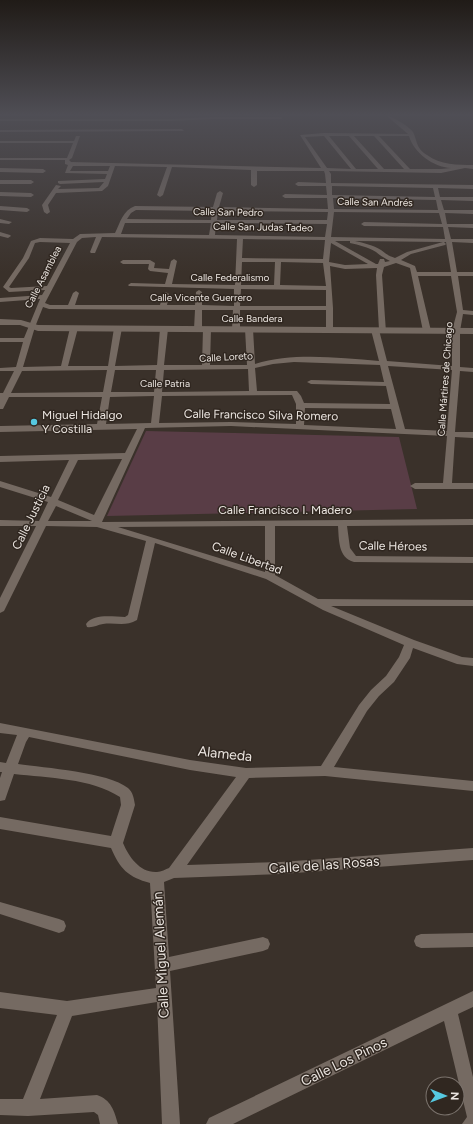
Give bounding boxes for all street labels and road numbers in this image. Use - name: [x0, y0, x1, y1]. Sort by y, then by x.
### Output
- street label: Calle San Andrés: [337, 195, 413, 209]
- street label: Calle San Pedro: [193, 205, 263, 219]
- street label: Calle San Judas Tadeo: [213, 220, 313, 234]
- street label: Calle Asamblea: [22, 244, 64, 310]
- street label: Calle Federalismo: [191, 271, 270, 284]
- street label: Calle Vicente Guerrero: [150, 291, 252, 304]
- street label: Calle Bandera: [221, 312, 283, 325]
- street label: Calle Mártires de Chicago: [435, 321, 455, 437]
- street label: Calle Loreto: [199, 349, 254, 365]
- street label: Calle Patria: [140, 377, 190, 390]
- street label: Calle Francisco Silva Romero: [184, 407, 338, 423]
- street label: Calle Justicia: [9, 482, 53, 552]
- street label: Calle Francisco I. Madero: [218, 503, 352, 517]
- street label: Calle Héroes: [359, 538, 428, 554]
- street label: Calle Libertad: [210, 539, 284, 577]
- street label: Alameda: [197, 743, 253, 765]
- street label: Calle de las Rosas: [268, 853, 380, 877]
- street label: Calle Miguel Alemán: [149, 891, 173, 1019]
- street label: Calle Los Pinos: [298, 1034, 390, 1090]

